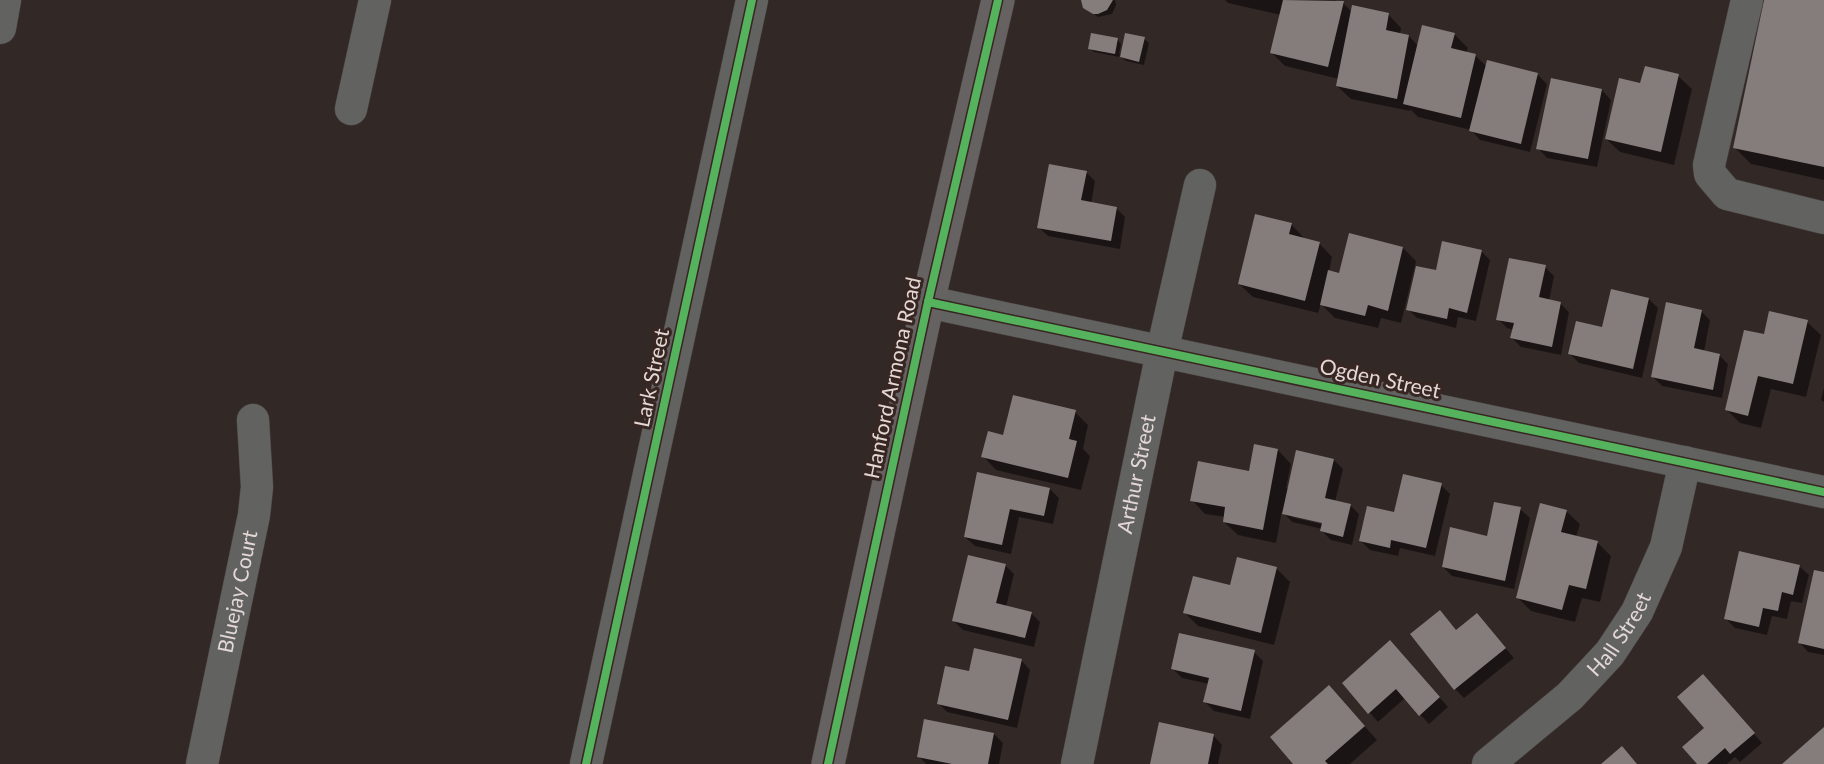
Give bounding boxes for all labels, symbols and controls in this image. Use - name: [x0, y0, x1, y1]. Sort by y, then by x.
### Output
- street label: Hanford Armona Road: [858, 275, 925, 481]
- street label: Lark Street: [628, 326, 673, 429]
- street label: Ogden Street: [1318, 353, 1443, 403]
- street label: Arthur Street: [1111, 412, 1160, 535]
- street label: Bluejay Court: [212, 527, 262, 655]
- street label: Hall Street: [1581, 588, 1655, 681]

